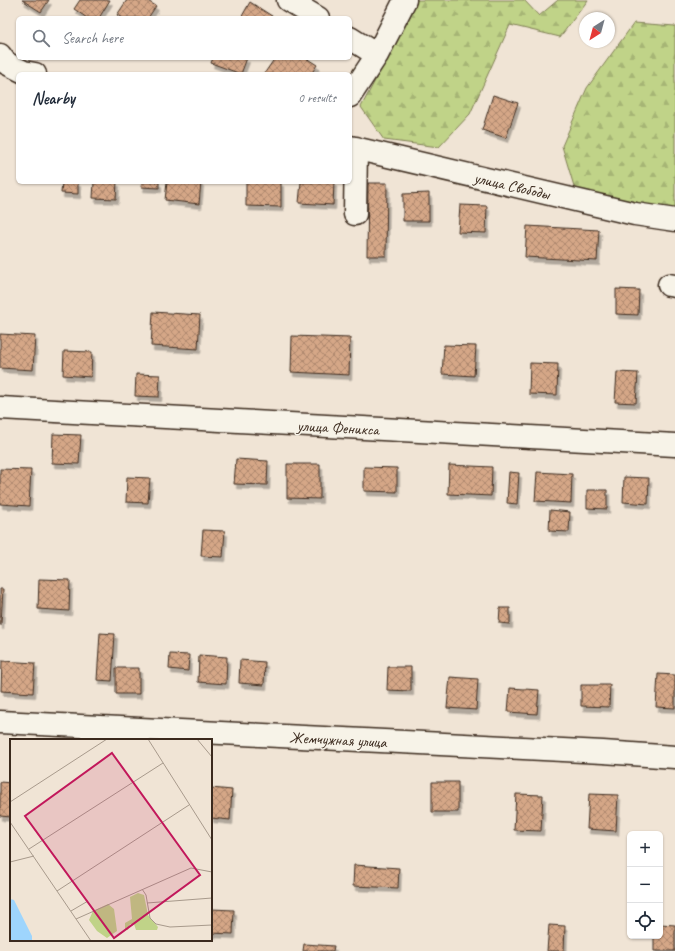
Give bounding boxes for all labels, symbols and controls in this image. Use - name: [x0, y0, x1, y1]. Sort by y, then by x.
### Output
- north arrow: [579, 12, 615, 48]
- search box: [16, 16, 352, 60]
- icon: search: [30, 27, 52, 49]
- text: Search here: [62, 29, 123, 48]
- text: Nearby: [32, 88, 75, 109]
- text: 0 results: [298, 90, 336, 106]
- street label: улица Свободы: [471, 167, 553, 205]
- street label: улица Феникса: [295, 416, 381, 440]
- street label: Жемчужная улица: [289, 727, 388, 753]
- inset map: [10, 739, 212, 941]
- map controls: [627, 831, 663, 939]
- button: +: [627, 831, 663, 867]
- button: −: [627, 867, 663, 903]
- button: locate: [627, 903, 663, 939]

